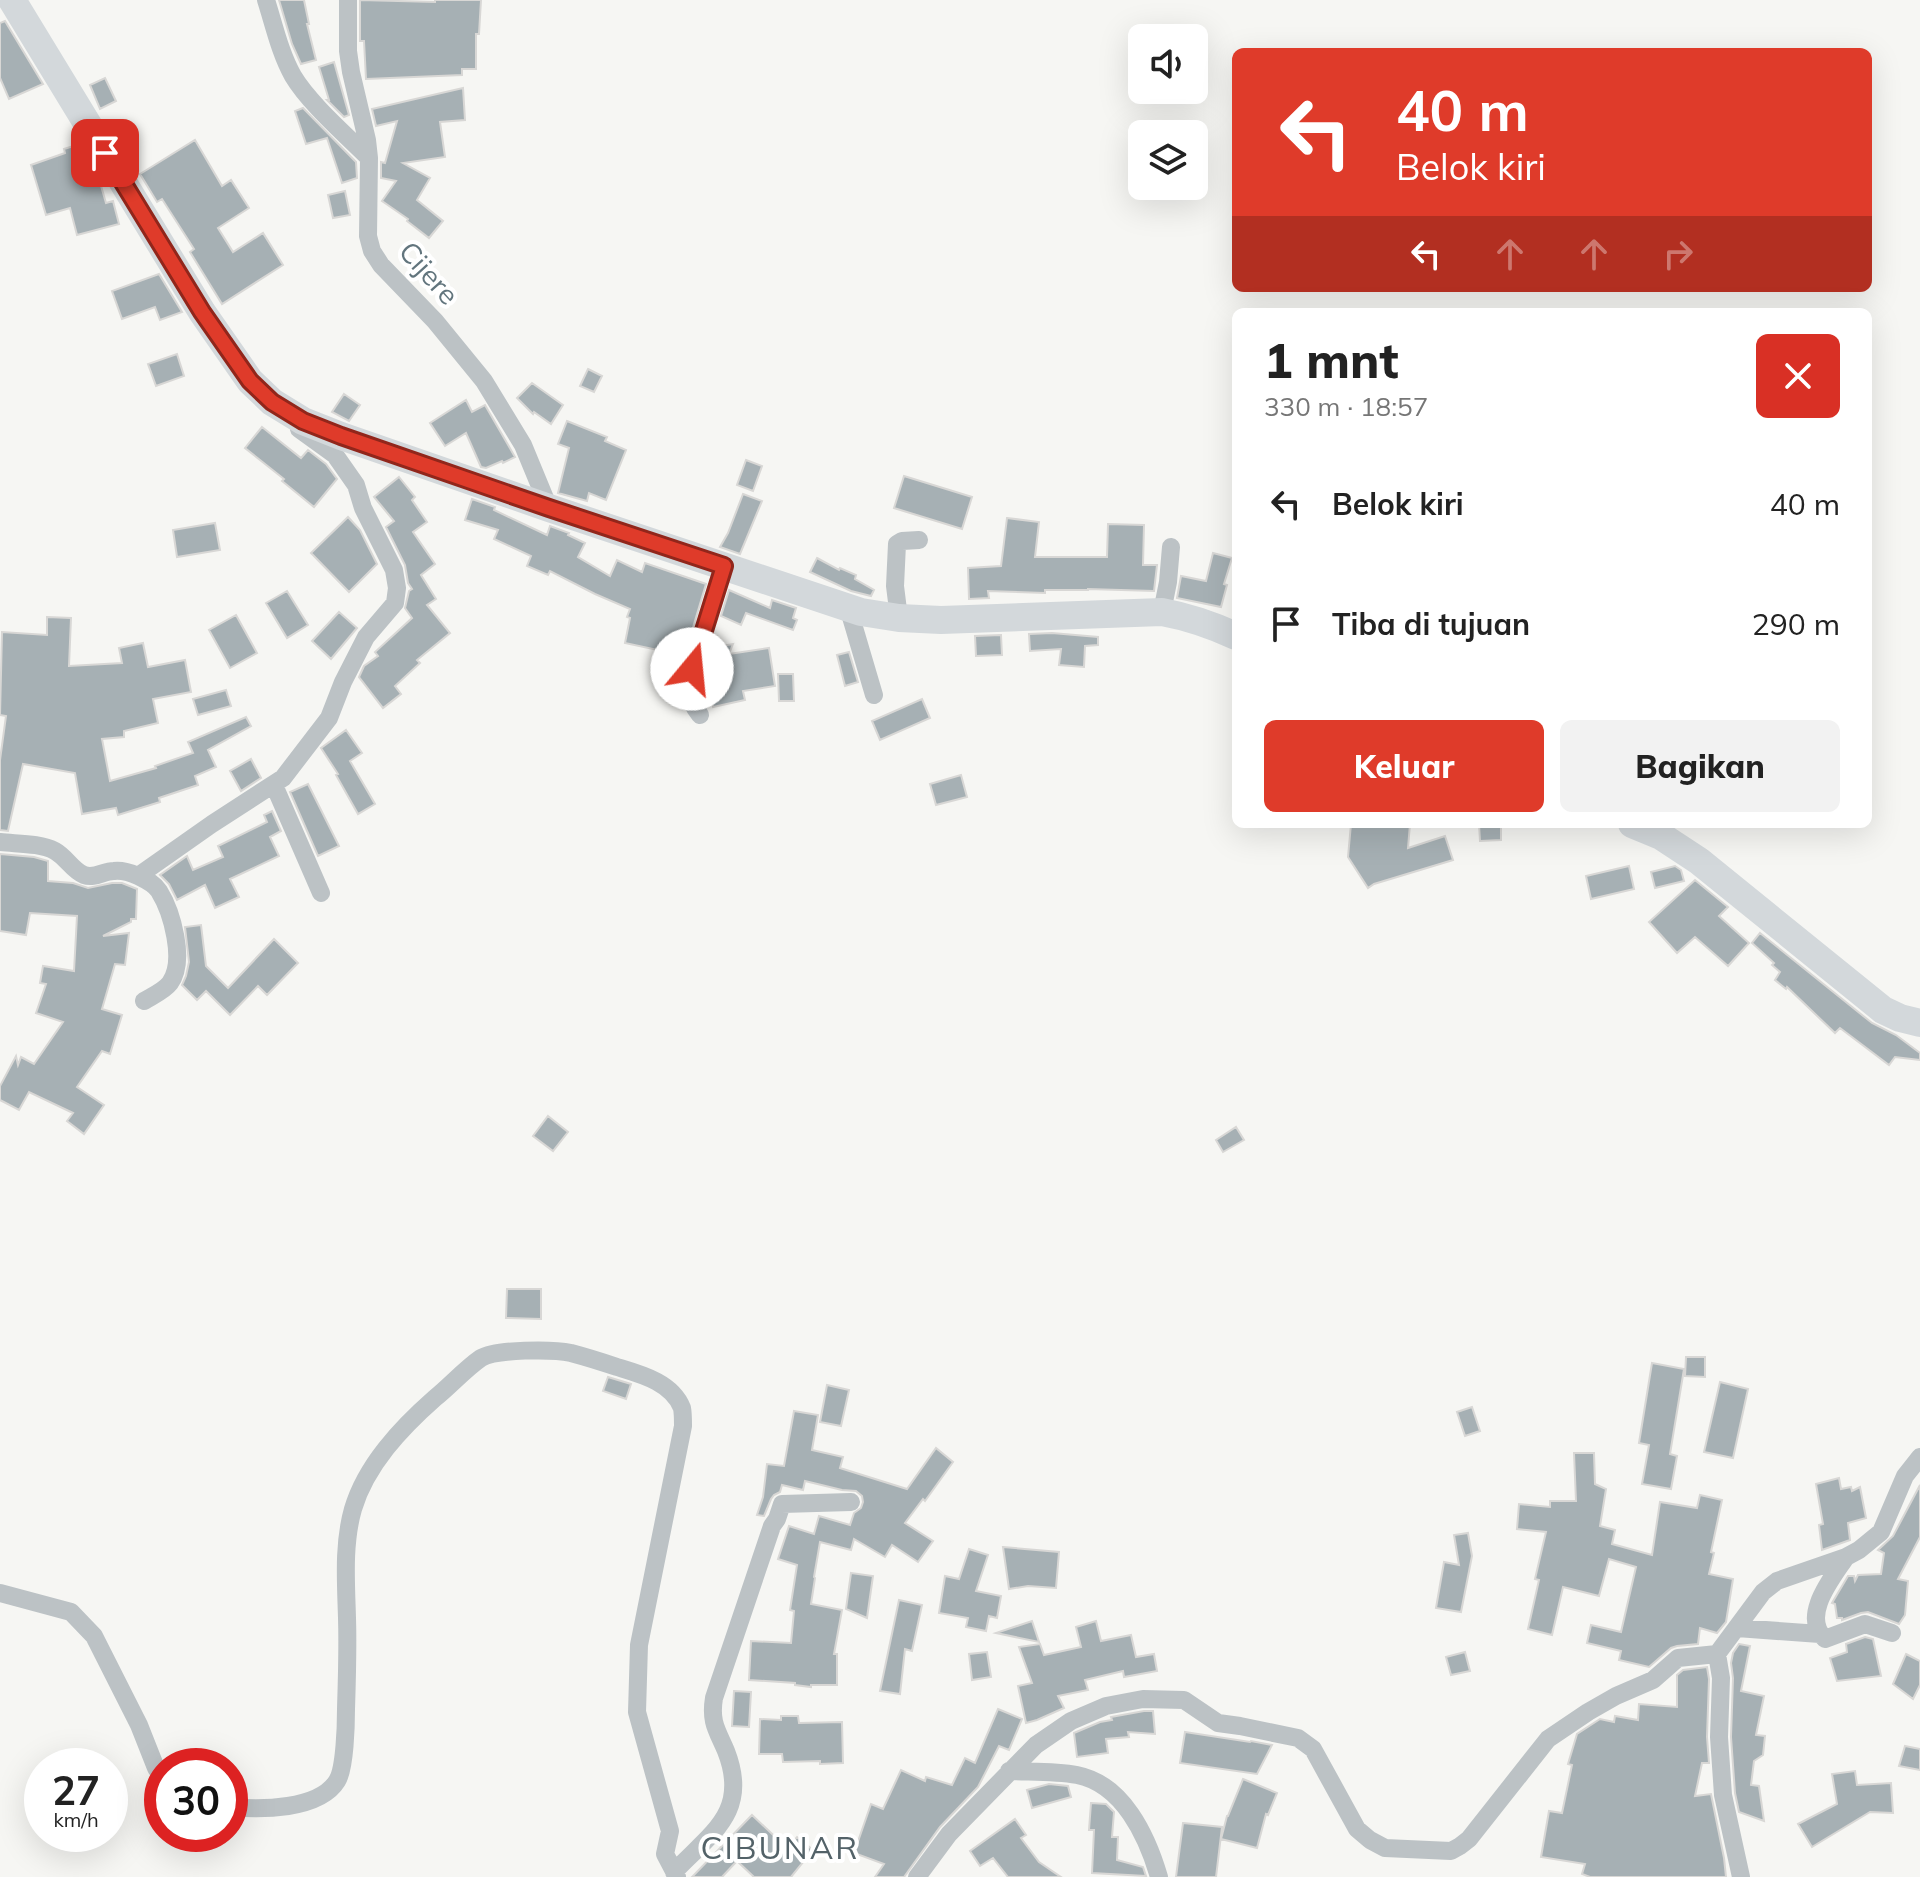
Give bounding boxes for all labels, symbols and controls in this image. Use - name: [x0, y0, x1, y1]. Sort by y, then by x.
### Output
- map controls: [1128, 24, 1208, 200]
- button: sound: [1128, 24, 1208, 104]
- text: 40 m: [1396, 75, 1529, 145]
- icon: left: [1264, 80, 1368, 184]
- pin: [71, 119, 139, 187]
- button: layers: [1128, 120, 1208, 200]
- icon: arrive: [83, 131, 127, 175]
- text: Belok kiri: [1396, 144, 1546, 189]
- icon: left: [1404, 232, 1448, 276]
- icon: ahead: [1488, 232, 1532, 276]
- icon: ahead: [1572, 232, 1616, 276]
- icon: right: [1656, 232, 1700, 276]
- street label: Cijere: [392, 234, 467, 311]
- text: 1 mnt: [1264, 330, 1399, 390]
- button: close: [1756, 334, 1840, 418]
- text: 330 m · 18:57: [1264, 390, 1428, 423]
- icon: left: [1264, 482, 1308, 526]
- text: Belok kiri: [1332, 485, 1464, 523]
- text: 40 m: [1770, 485, 1840, 523]
- icon: arrive: [1264, 602, 1308, 646]
- text: Tiba di tujuan: [1332, 605, 1530, 643]
- text: 290 m: [1752, 605, 1840, 643]
- position arrow: [650, 627, 734, 711]
- button: Keluar: [1264, 720, 1544, 812]
- button: Bagikan: [1560, 720, 1840, 812]
- speed limit sign: 30: [144, 1748, 248, 1852]
- text: 27: [52, 1765, 100, 1815]
- text: km/h: [53, 1807, 99, 1832]
- district label: CIBUNAR: [701, 1827, 859, 1867]

